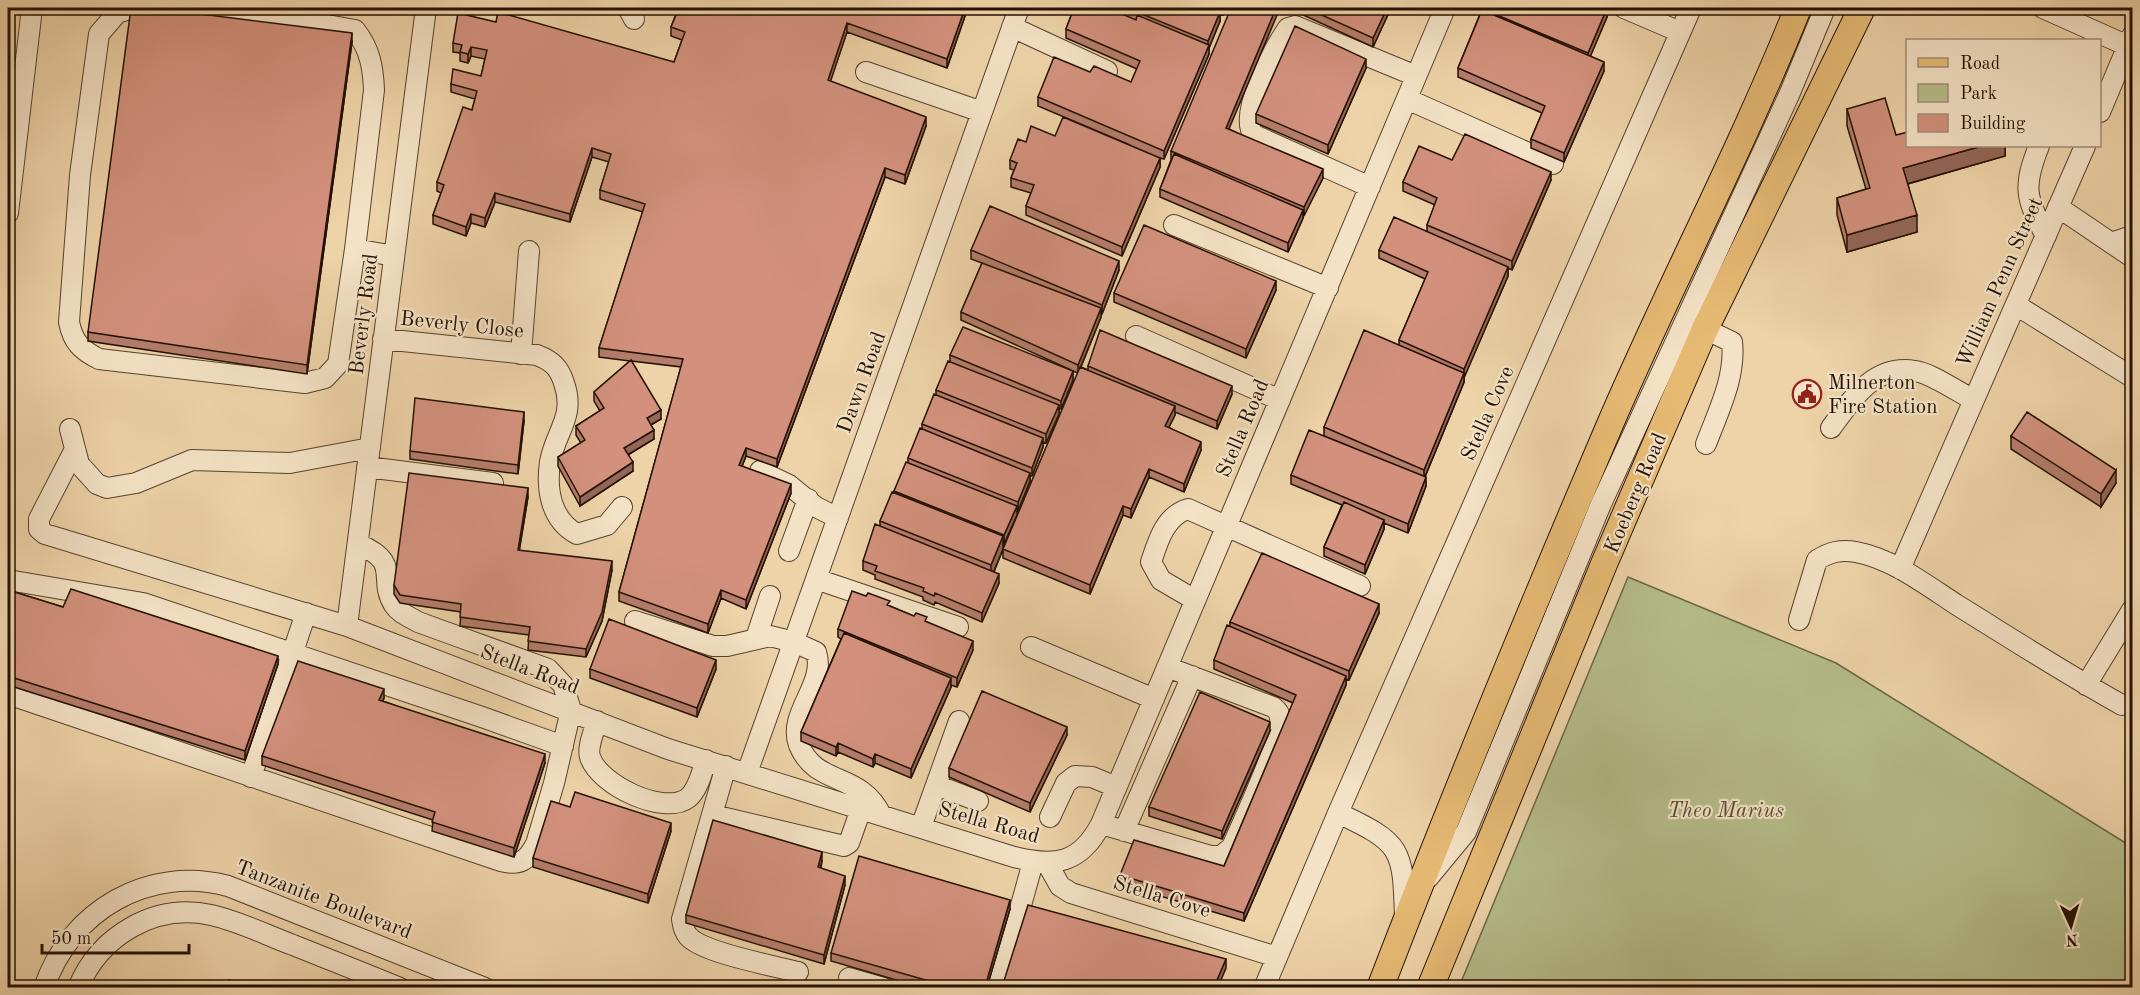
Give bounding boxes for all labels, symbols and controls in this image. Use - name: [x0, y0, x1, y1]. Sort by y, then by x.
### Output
- legend: [1906, 39, 2101, 147]
- text: Road: [1960, 55, 2000, 73]
- text: Park: [1960, 85, 1997, 103]
- text: Building: [1960, 115, 2026, 133]
- street label: William Penn Street: [1953, 194, 2047, 371]
- street label: Beverly Road: [347, 252, 382, 376]
- street label: Beverly Close: [399, 309, 525, 342]
- street label: Dawn Road: [834, 329, 891, 436]
- street label: Stella Cove: [1458, 363, 1519, 464]
- place label: Milnerton Fire Station: [1828, 373, 1938, 418]
- street label: Stella Road: [1213, 376, 1273, 481]
- public building icon: Milnerton Fire Station: [1791, 378, 1823, 410]
- street label: Koeberg Road: [1602, 430, 1671, 557]
- street label: Stella Road: [477, 642, 582, 699]
- street label: Stella Road: [936, 799, 1042, 848]
- park label: Theo Marius: [1668, 801, 1784, 822]
- street label: Tanzanite Boulevard: [232, 857, 415, 944]
- street label: Stella Cove: [1110, 873, 1213, 922]
- north arrow: [2041, 896, 2101, 956]
- scale bar: [42, 917, 189, 955]
- text: 50 m: [51, 930, 91, 948]
- text: N: [2064, 931, 2079, 947]

